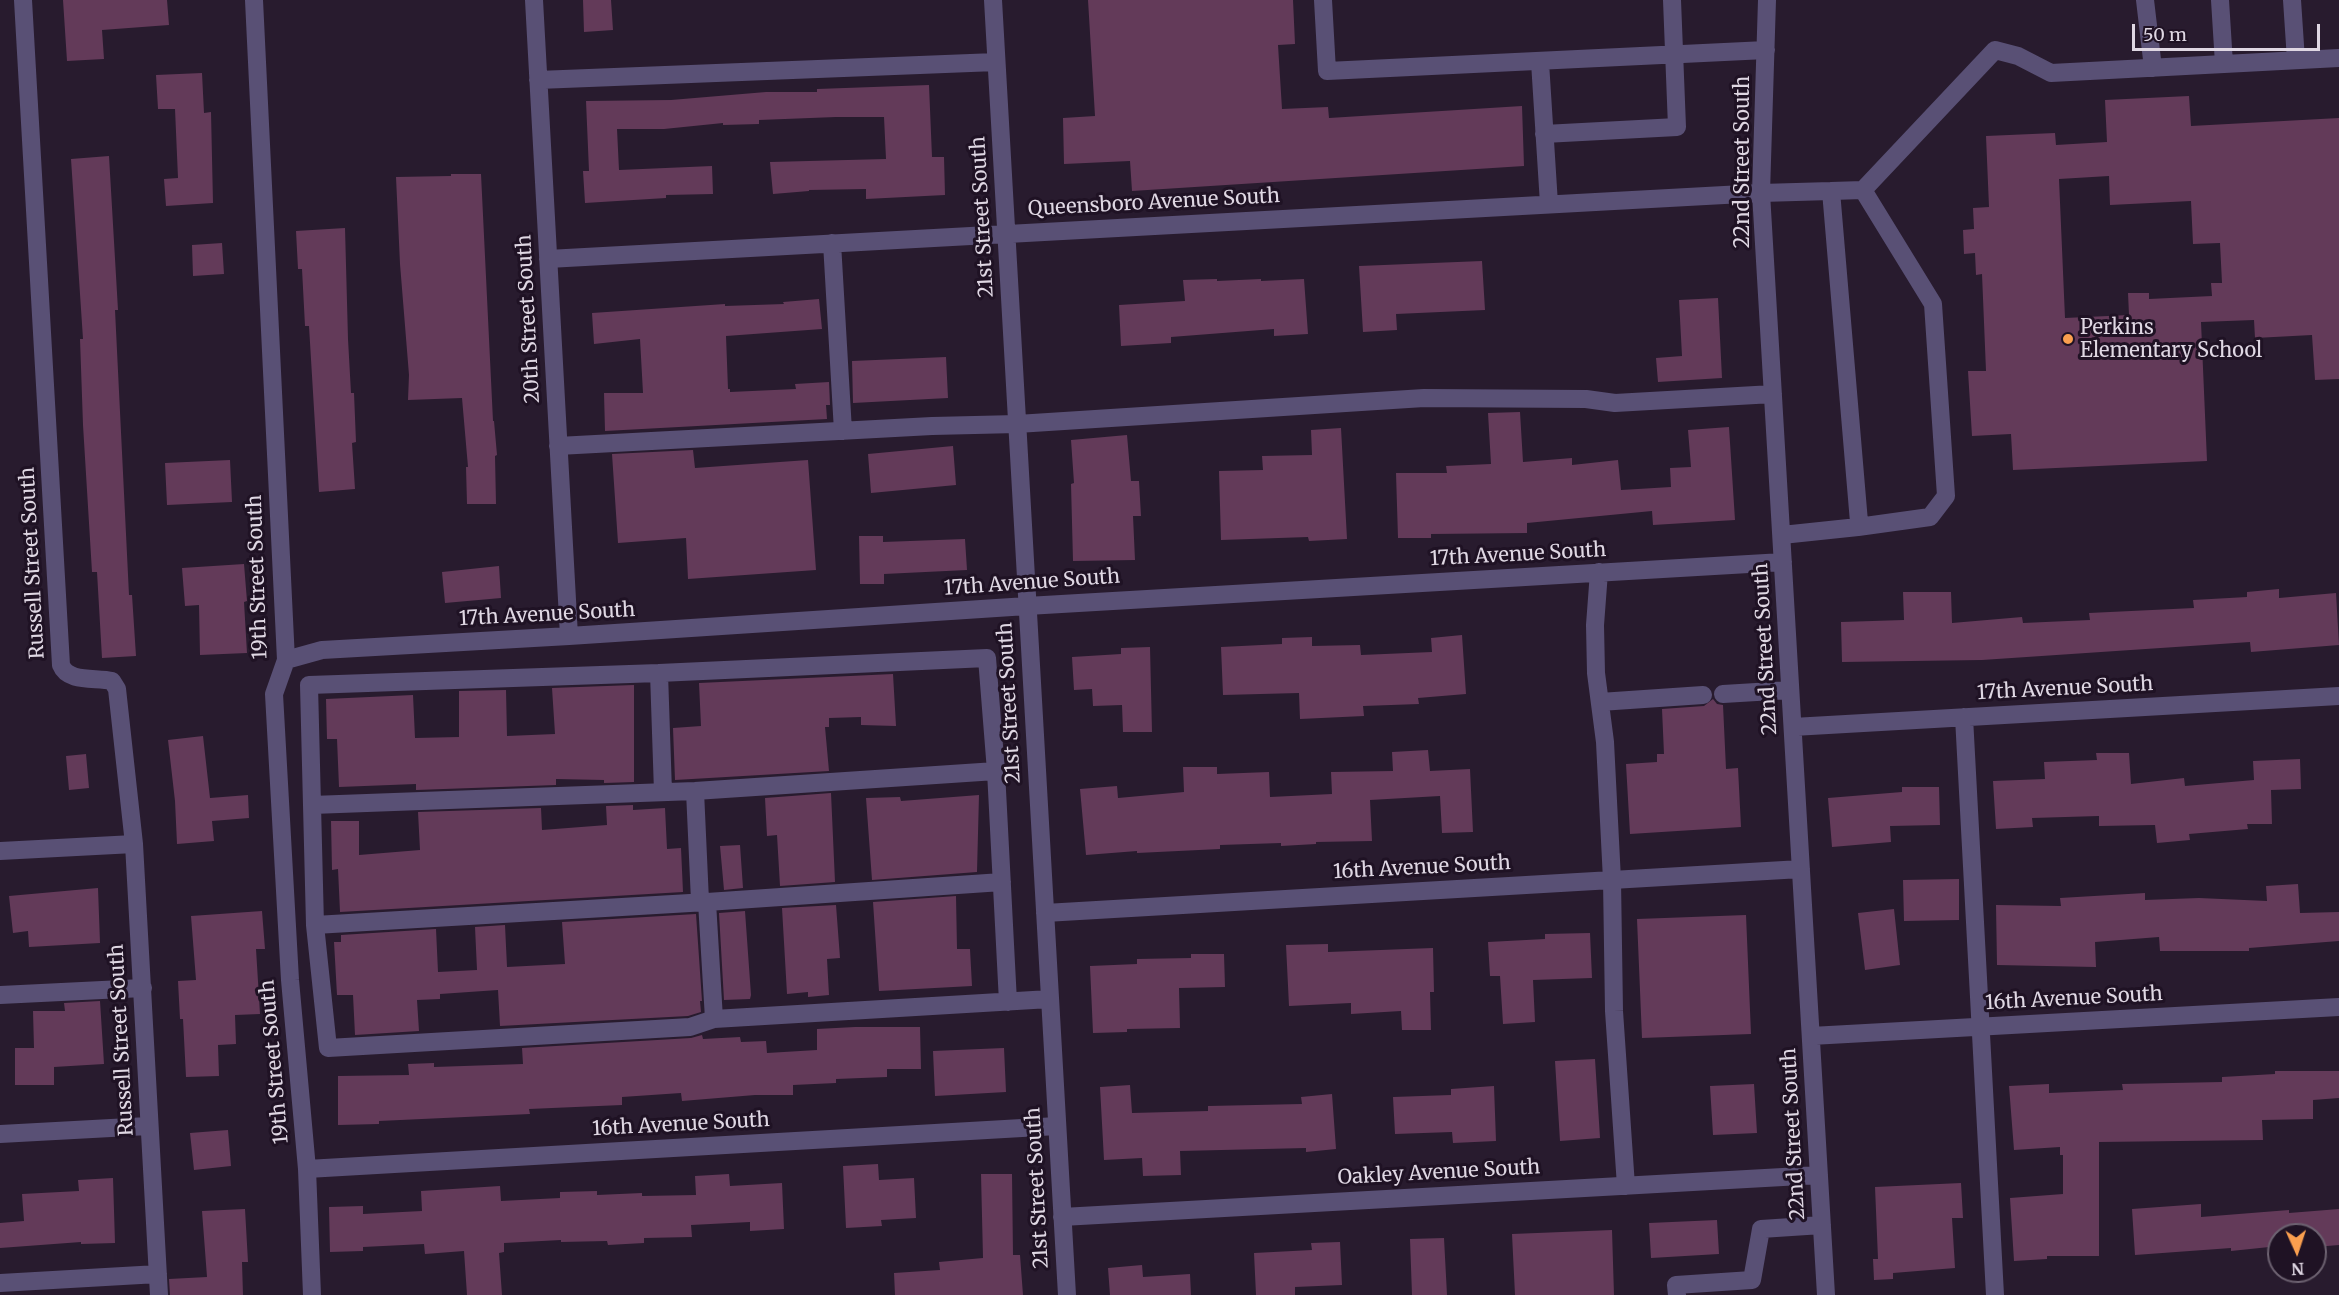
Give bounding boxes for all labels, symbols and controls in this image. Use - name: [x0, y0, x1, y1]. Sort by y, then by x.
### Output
- scale bar: [2135, 12, 2322, 50]
- text: 50 m: [2143, 23, 2187, 46]
- street label: 22nd Street South: [1731, 76, 1755, 248]
- street label: 21st Street South: [967, 136, 999, 298]
- street label: Queensboro Avenue South: [1027, 184, 1281, 222]
- street label: 20th Street South: [513, 234, 545, 404]
- place label: Perkins Elementary School: [2080, 316, 2262, 363]
- marker: Perkins Elementary School: [2061, 332, 2075, 346]
- street label: Russell Street South: [16, 466, 50, 660]
- street label: 19th Street South: [243, 494, 273, 660]
- street label: 17th Avenue South: [1429, 538, 1607, 572]
- street label: 22nd Street South: [1750, 562, 1782, 736]
- street label: 17th Avenue South: [943, 565, 1121, 601]
- street label: 17th Avenue South: [458, 598, 636, 632]
- street label: 21st Street South: [994, 622, 1026, 784]
- street label: 17th Avenue South: [1976, 672, 2154, 706]
- street label: 16th Avenue South: [1333, 851, 1511, 885]
- street label: Russell Street South: [105, 943, 139, 1137]
- street label: 19th Street South: [256, 979, 294, 1145]
- street label: 16th Avenue South: [1985, 982, 2163, 1016]
- street label: 22nd Street South: [1778, 1047, 1810, 1221]
- street label: 21st Street South: [1022, 1107, 1054, 1269]
- street label: 16th Avenue South: [592, 1108, 770, 1142]
- street label: Oakley Avenue South: [1337, 1156, 1541, 1190]
- north arrow: [2267, 1223, 2327, 1283]
- text: N: [2291, 1259, 2305, 1279]

